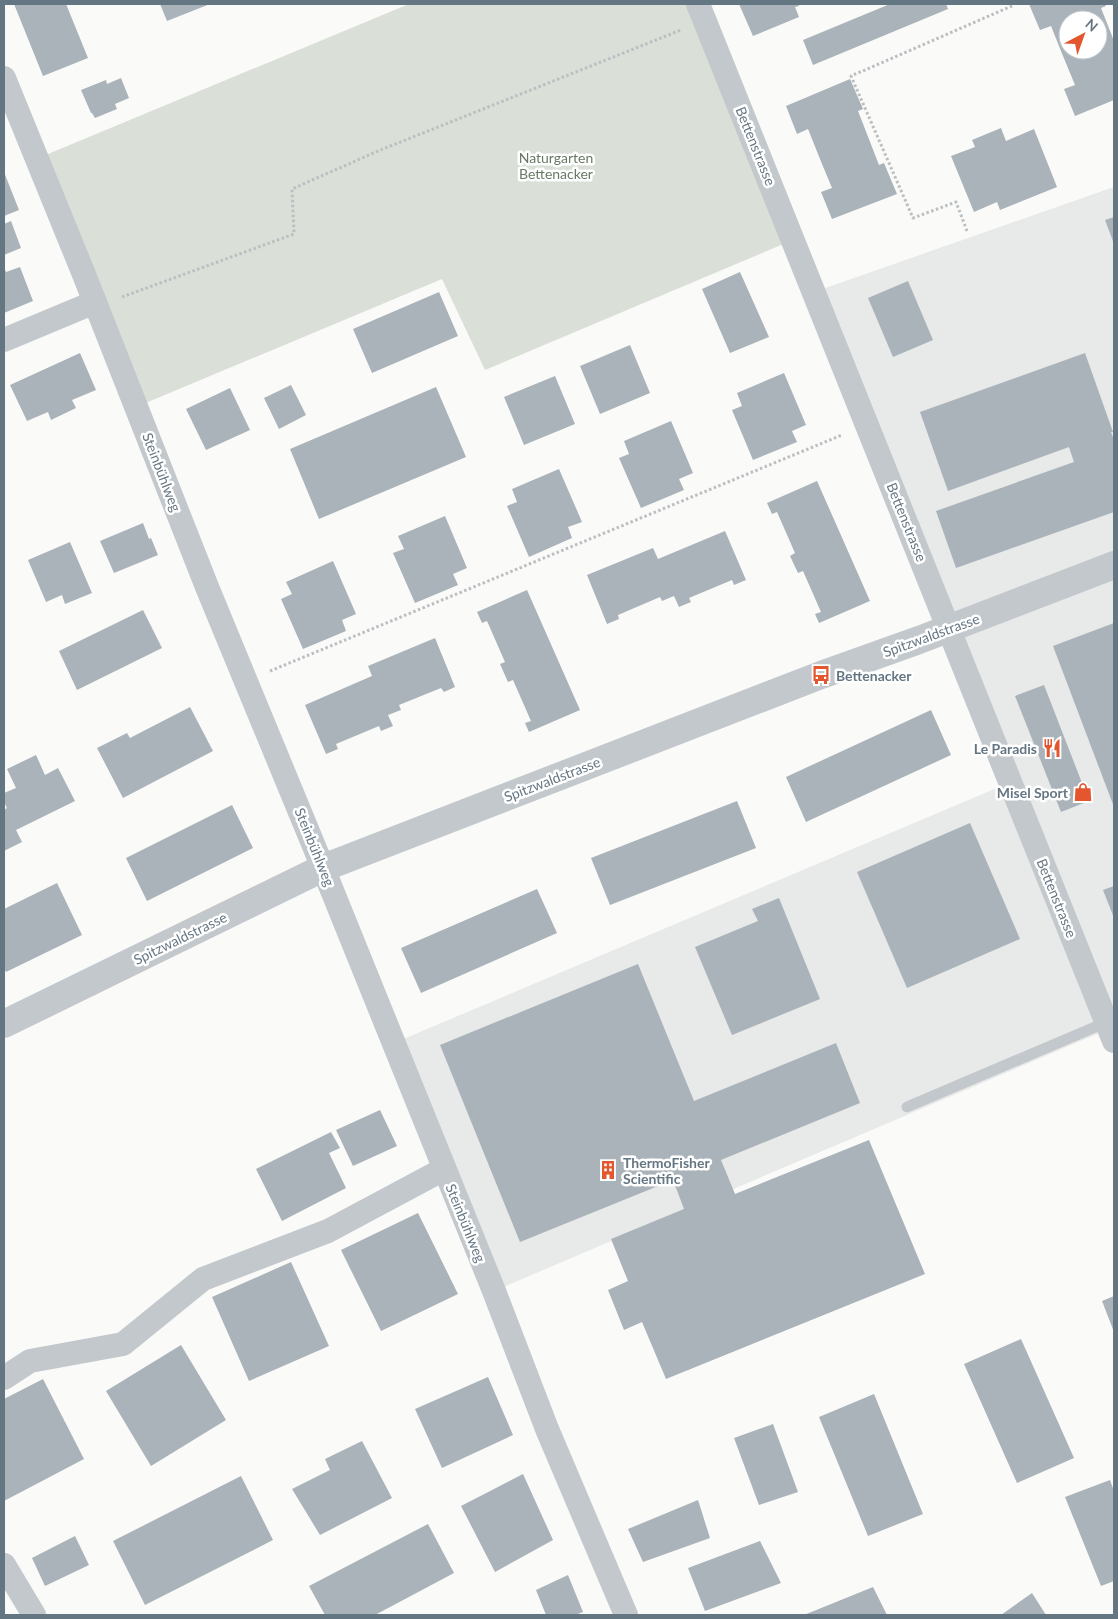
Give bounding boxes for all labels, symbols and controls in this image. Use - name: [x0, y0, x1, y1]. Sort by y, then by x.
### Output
- north arrow: [1058, 10, 1108, 60]
- text: N: [1082, 15, 1102, 35]
- street label: Bettenstrasse: [732, 104, 780, 188]
- park label: Naturgarten Bettenacker: [519, 149, 593, 182]
- street label: Steinbühlweg: [139, 430, 185, 514]
- street label: Bettenstrasse: [883, 480, 931, 564]
- street label: Spitzwaldstrasse: [880, 610, 982, 660]
- bus stop icon: Bettenacker: [810, 664, 832, 686]
- place label: Bettenacker: [836, 667, 912, 684]
- restaurant icon: Le Paradis: [1041, 737, 1063, 759]
- place label: Le Paradis: [974, 740, 1037, 757]
- street label: Spitzwaldstrasse: [502, 753, 602, 805]
- shop icon: Misel Sport: [1072, 781, 1094, 803]
- place label: Misel Sport: [997, 784, 1069, 801]
- street label: Steinbühlweg: [292, 805, 338, 889]
- street label: Bettenstrasse: [1033, 856, 1081, 940]
- street label: Spitzwaldstrasse: [131, 908, 229, 968]
- place label: ThermoFisher Scientific: [623, 1154, 710, 1187]
- building icon: ThermoFisher Scientific: [597, 1159, 619, 1181]
- street label: Steinbühlweg: [443, 1181, 489, 1265]

